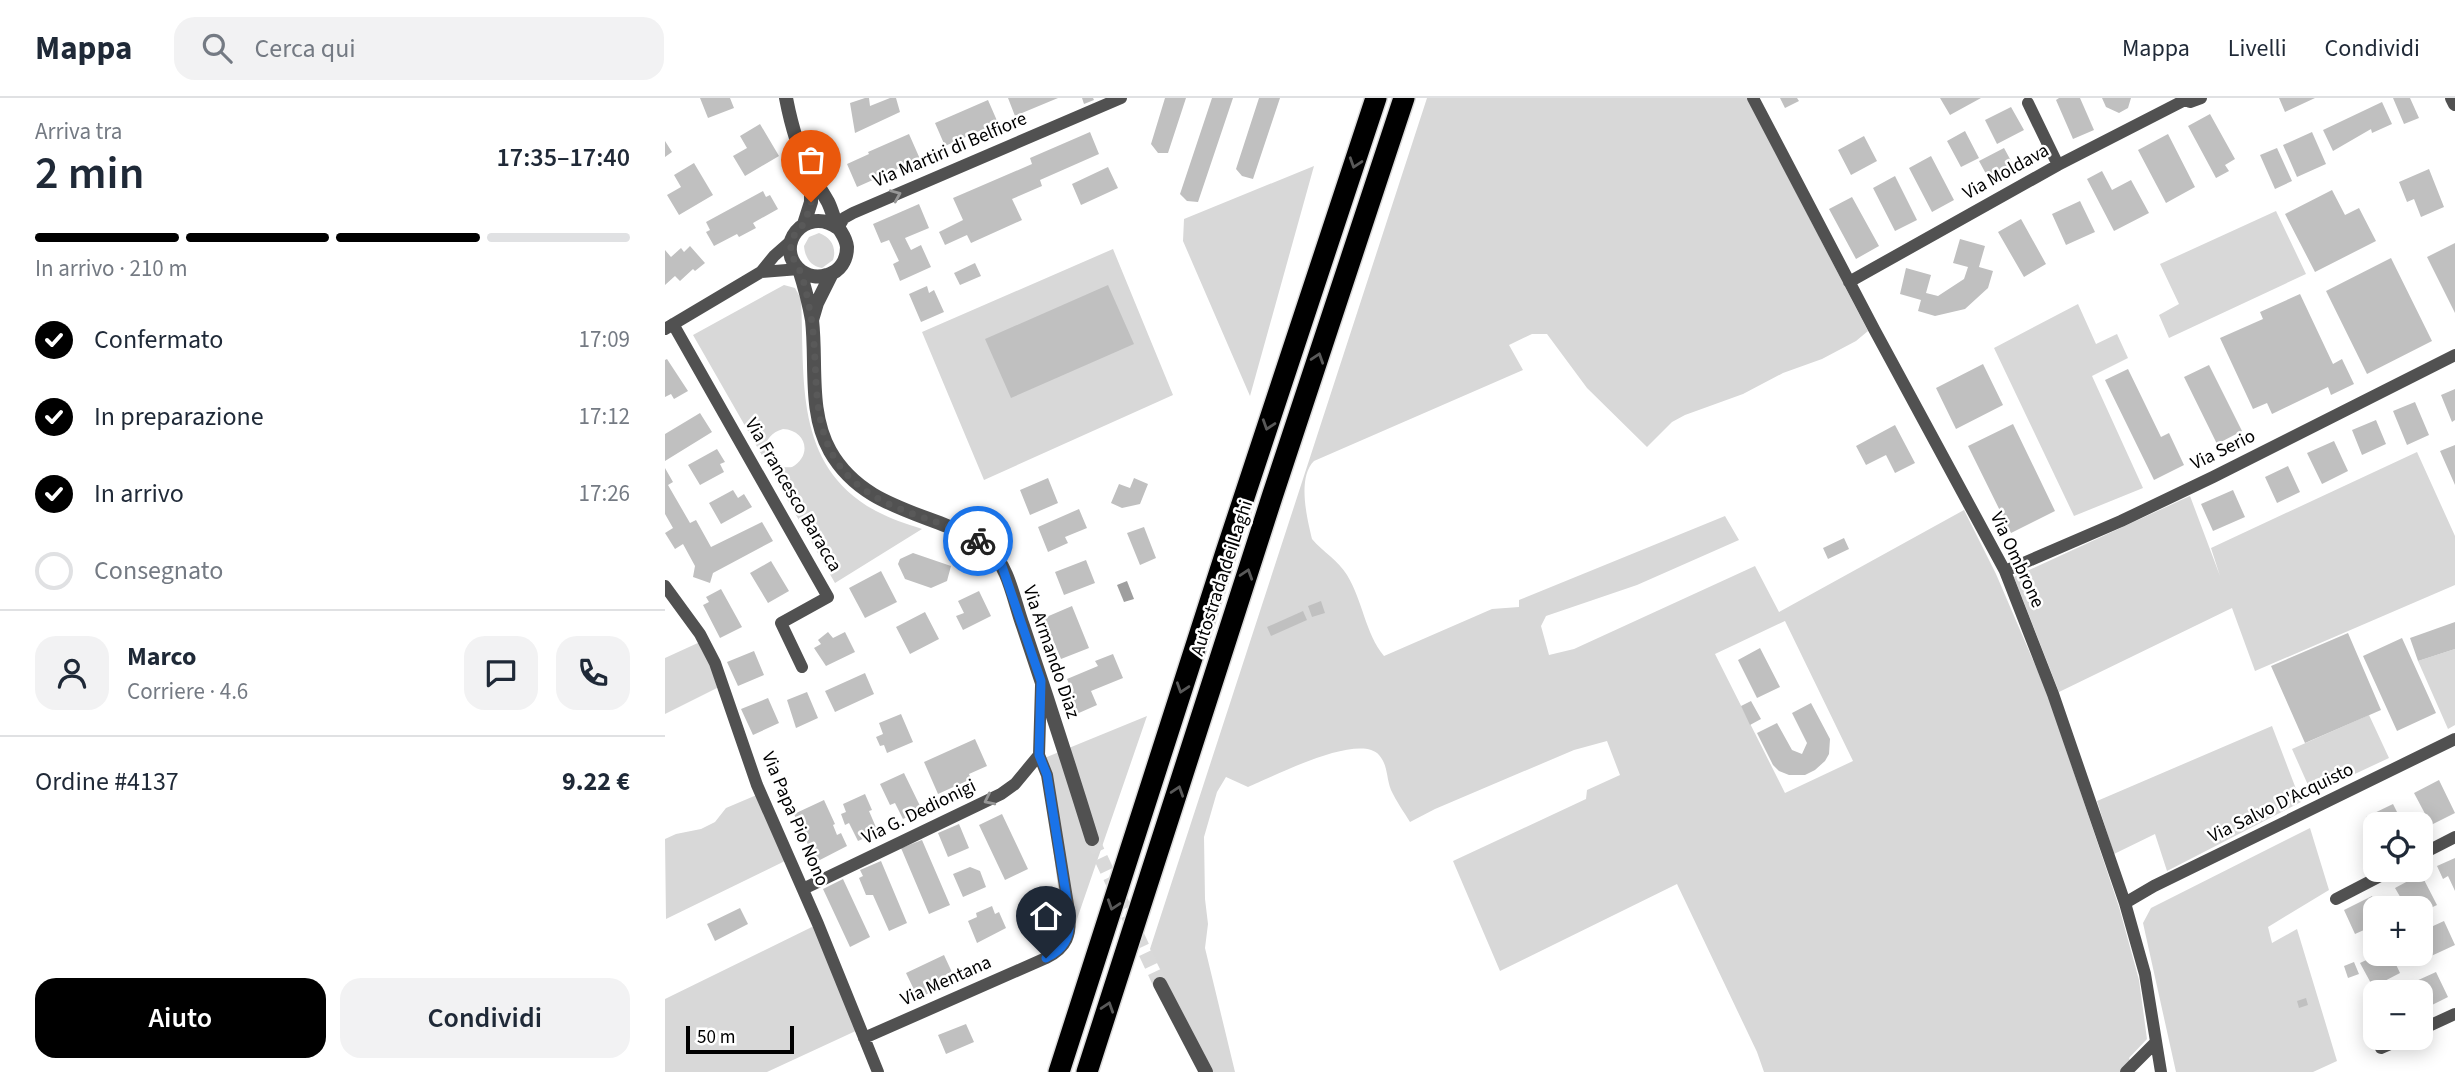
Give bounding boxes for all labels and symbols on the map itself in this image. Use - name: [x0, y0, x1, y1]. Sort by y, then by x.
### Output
- street label: Via Martiri di Belfiore: [869, 105, 1031, 195]
- pin: [781, 130, 841, 202]
- street label: Via Moldava: [1958, 137, 2054, 207]
- one-way arrow: [1349, 156, 1363, 168]
- one-way arrow: [889, 189, 901, 203]
- one-way arrow: [1310, 352, 1324, 364]
- street label: Via Francesco Baracca: [738, 413, 848, 577]
- one-way arrow: [1262, 419, 1276, 431]
- street label: Via Serio: [2186, 423, 2260, 477]
- street label: Autostrada dei Laghi: [1184, 497, 1260, 659]
- courier: [943, 506, 1013, 576]
- street label: Via Ombrone: [1983, 508, 2051, 612]
- one-way arrow: [1239, 568, 1253, 581]
- street label: Via Armando Diaz: [1016, 582, 1086, 722]
- one-way arrow: [1176, 682, 1191, 694]
- street label: Via Papa Pio Nono: [754, 748, 836, 890]
- street label: Via Salvo D'Acquisto: [2204, 756, 2358, 850]
- street label: Via G. Dedionigi: [857, 773, 981, 851]
- one-way arrow: [1170, 785, 1184, 797]
- one-way arrow: [984, 792, 996, 806]
- pin: [1016, 886, 1076, 958]
- one-way arrow: [1107, 898, 1121, 911]
- street label: Via Mentana: [896, 949, 996, 1013]
- one-way arrow: [1100, 1001, 1114, 1014]
- scale bar: [686, 1023, 795, 1055]

